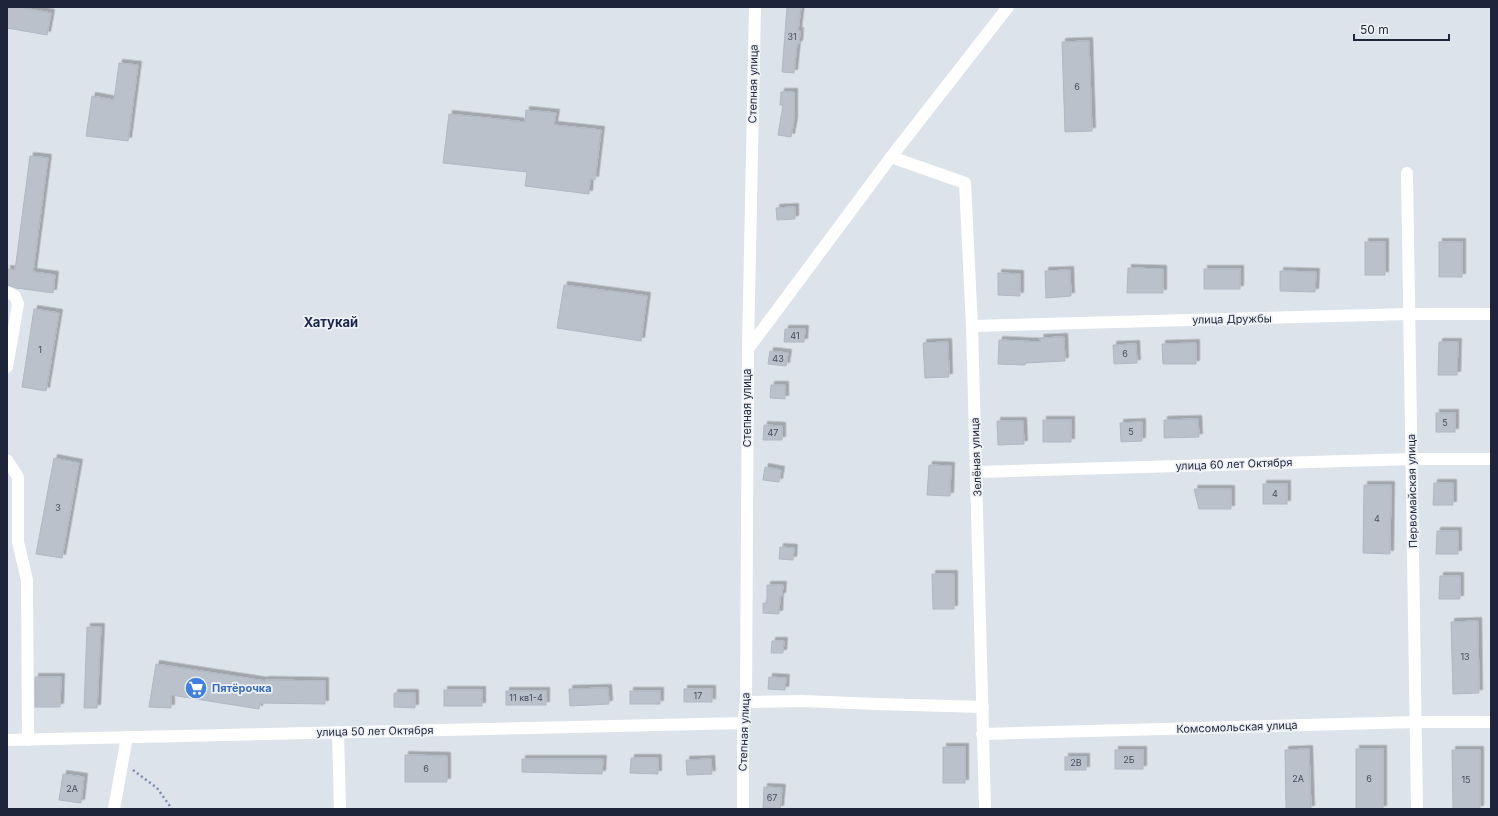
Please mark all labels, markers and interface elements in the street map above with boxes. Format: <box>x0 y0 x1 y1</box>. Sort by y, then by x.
scale bar <box>1354 16 1449 42</box>
text: 50 m <box>1360 22 1389 37</box>
house number: 31 <box>787 31 797 42</box>
street label: Степная улица <box>745 44 761 124</box>
house number: 6 <box>1074 81 1080 92</box>
street label: улица Дружбы <box>1192 311 1272 327</box>
district label: Хатукай <box>304 314 358 330</box>
house number: 41 <box>790 330 800 341</box>
house number: 1 <box>38 344 42 355</box>
house number: 6 <box>1122 348 1128 359</box>
house number: 43 <box>772 353 784 364</box>
street label: Степная улица <box>740 369 754 448</box>
street label: Зелёная улица <box>968 417 984 497</box>
house number: 5 <box>1442 417 1448 428</box>
house number: 5 <box>1128 426 1134 437</box>
house number: 47 <box>768 427 778 438</box>
street label: Первомайская улица <box>1404 434 1420 548</box>
street label: улица 60 лет Октября <box>1175 455 1293 473</box>
house number: 4 <box>1272 488 1278 499</box>
house number: 3 <box>55 502 61 513</box>
house number: 4 <box>1374 513 1380 524</box>
house number: 13 <box>1460 651 1470 662</box>
supermarket icon: Пятёрочка <box>183 675 209 701</box>
place label: Пятёрочка <box>212 681 272 695</box>
house number: 17 <box>694 690 702 701</box>
house number: 11 кв1-4 <box>509 692 543 703</box>
street label: Степная улица <box>736 692 752 772</box>
street label: Комсомольская улица <box>1176 718 1298 736</box>
street label: улица 50 лет Октября <box>316 723 434 739</box>
house number: 2Б <box>1123 754 1135 765</box>
house number: 2В <box>1070 757 1082 768</box>
house number: 6 <box>423 763 429 774</box>
house number: 2А <box>1292 773 1304 784</box>
house number: 6 <box>1366 773 1372 784</box>
house number: 15 <box>1461 774 1471 785</box>
house number: 2А <box>66 783 78 794</box>
house number: 67 <box>767 792 777 803</box>

